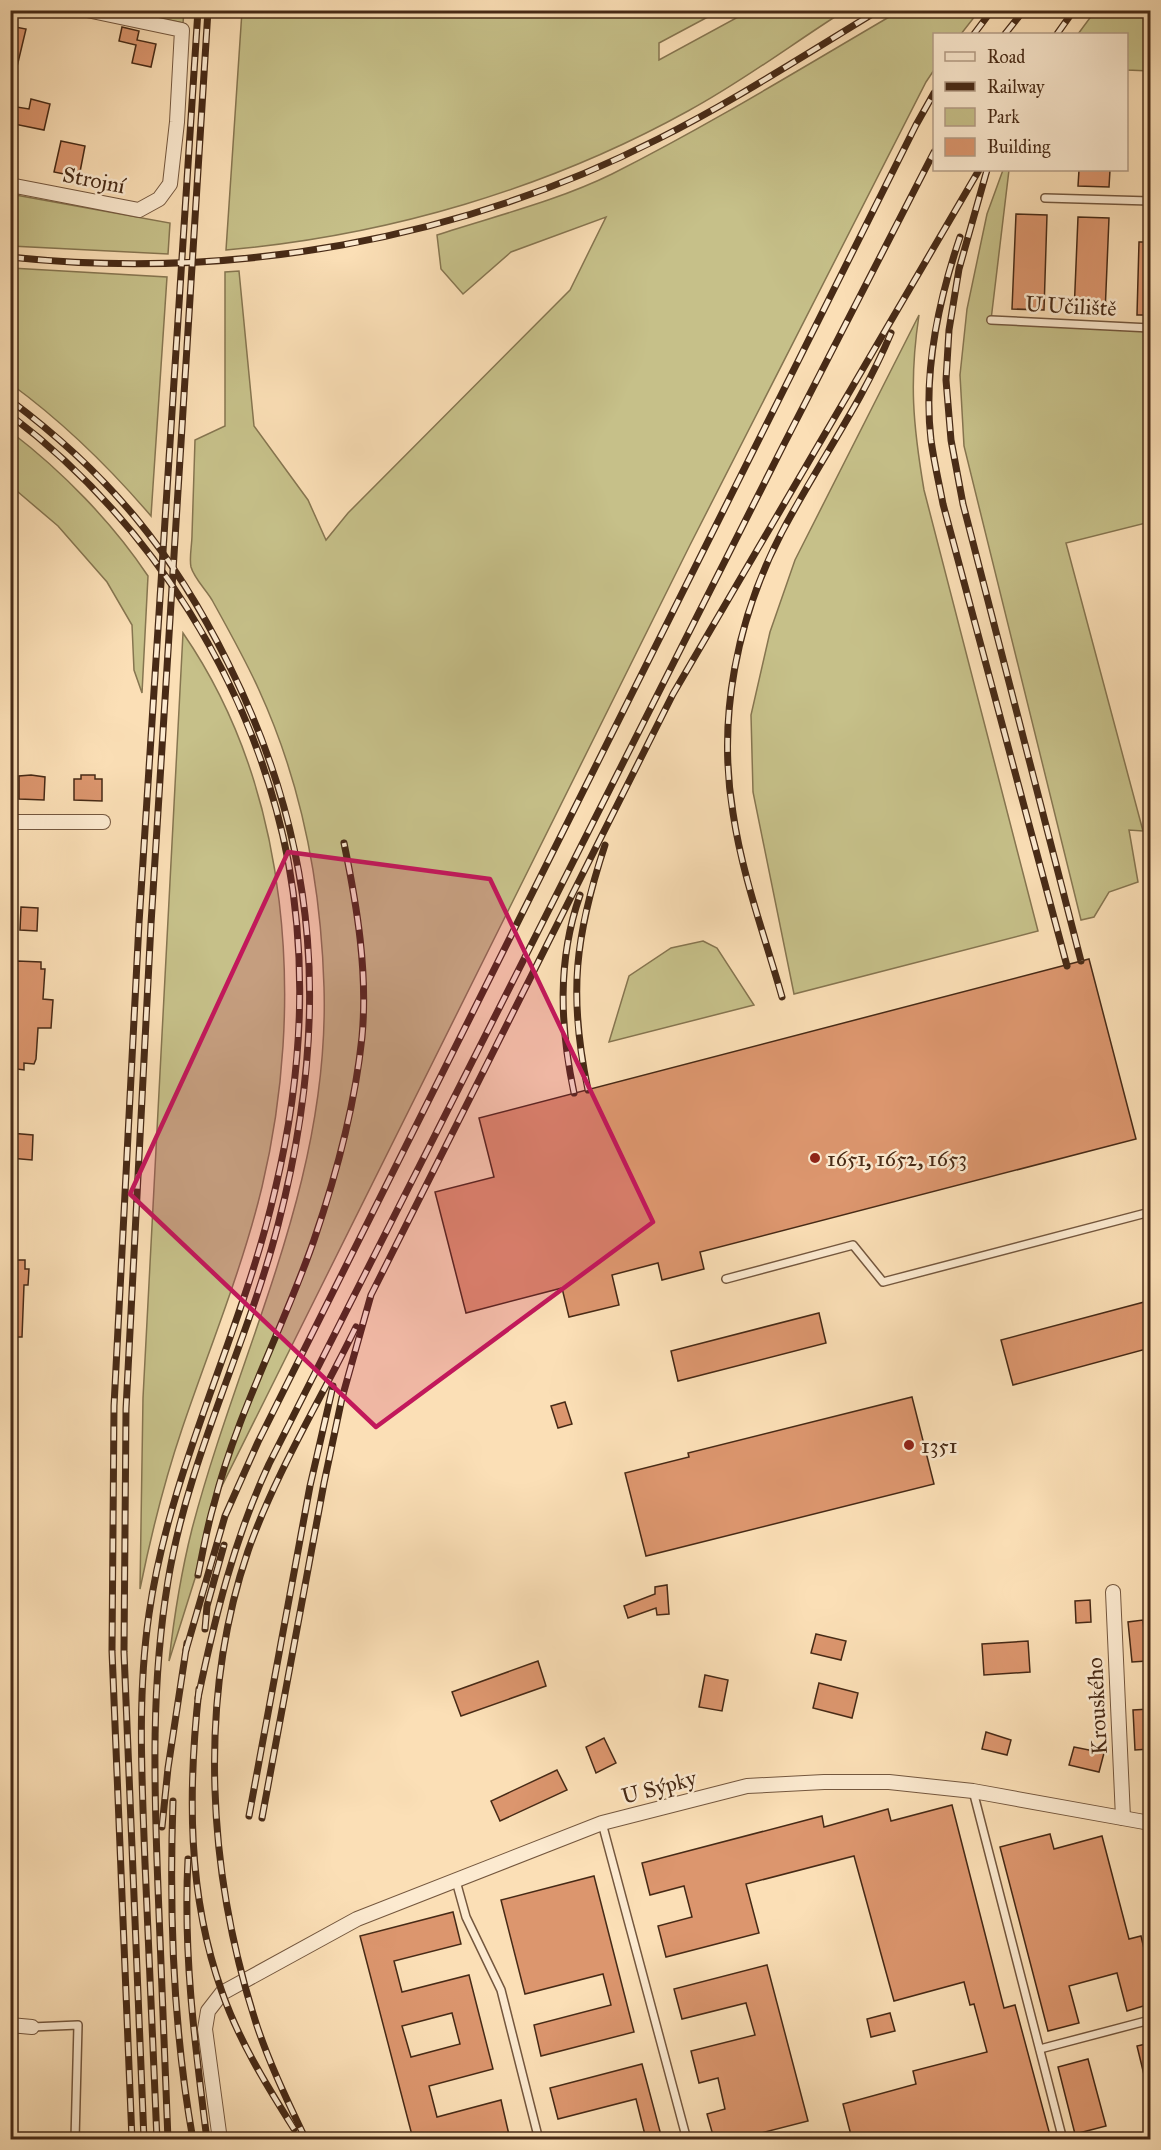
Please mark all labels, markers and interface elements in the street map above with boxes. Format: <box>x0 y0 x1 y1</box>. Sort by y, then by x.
legend <box>933 33 1128 171</box>
text: Road <box>987 46 1025 68</box>
text: Railway <box>987 76 1045 98</box>
text: Park <box>987 106 1020 128</box>
text: Building <box>987 136 1051 159</box>
street label: Strojní <box>60 161 128 199</box>
street label: U Učiliště <box>1025 290 1117 322</box>
place label: 1651, 1652, 1653 <box>827 1145 967 1172</box>
marker: 1651, 1652, 1653 <box>808 1151 822 1165</box>
place label: 1351 <box>921 1432 957 1459</box>
marker: 1351 <box>902 1438 916 1452</box>
street label: Krouského <box>1081 1657 1113 1755</box>
street label: U Sýpky <box>619 1764 700 1810</box>

